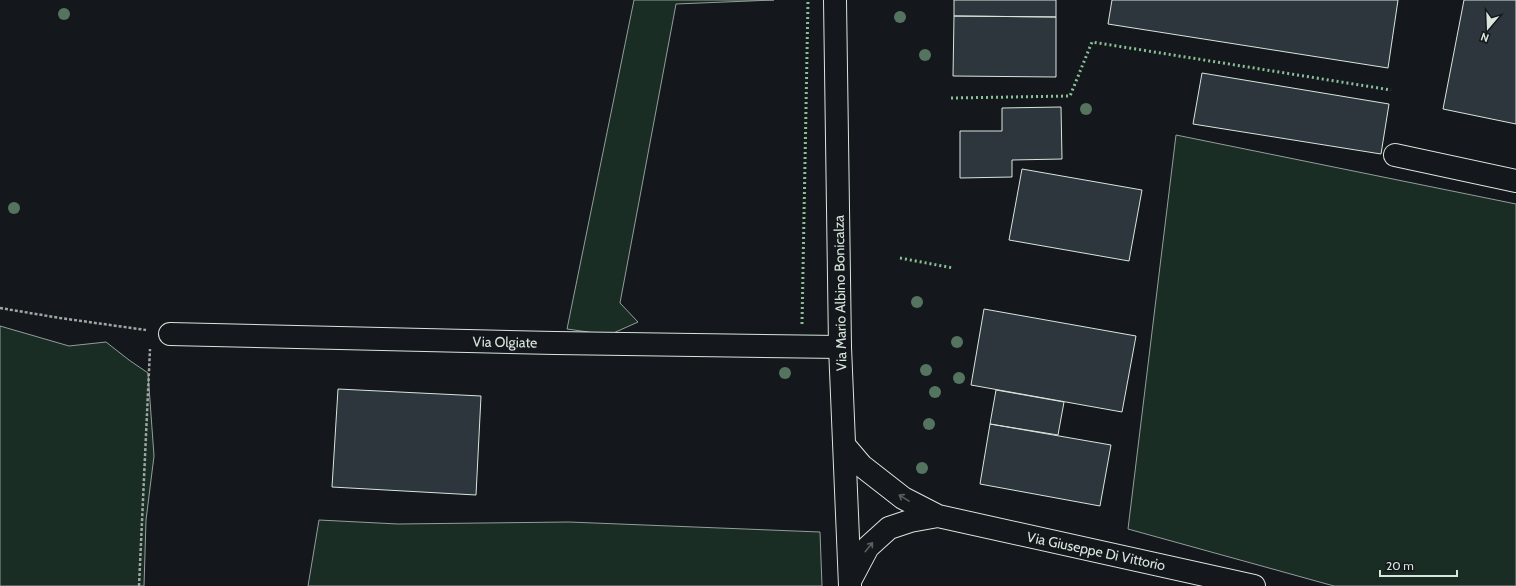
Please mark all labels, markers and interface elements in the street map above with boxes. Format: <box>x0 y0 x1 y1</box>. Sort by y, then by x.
north arrow <box>1468 8 1508 48</box>
text: N <box>1479 30 1491 45</box>
street label: Via Mario Albino Bonicalza <box>830 215 850 371</box>
street label: Via Olgiate <box>473 332 537 352</box>
one-way arrow <box>899 494 910 502</box>
street label: Via Giuseppe Di Vittorio <box>1025 528 1167 575</box>
one-way arrow <box>864 542 873 552</box>
scale bar <box>1380 552 1457 578</box>
text: 20 m <box>1386 558 1414 573</box>

